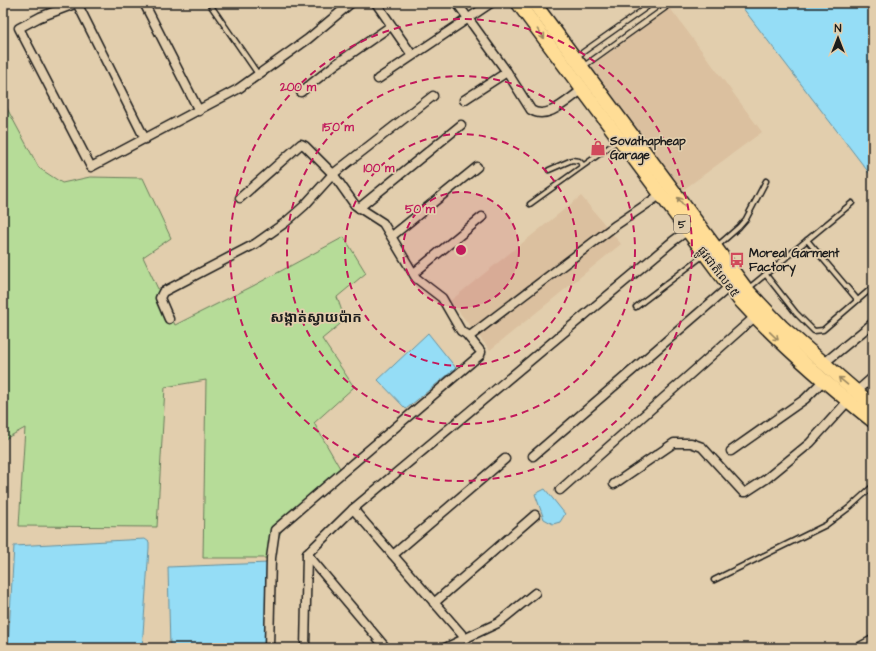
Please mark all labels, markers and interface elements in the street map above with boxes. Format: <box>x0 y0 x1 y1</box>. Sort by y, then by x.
north arrow <box>818 18 858 58</box>
text: N <box>835 21 842 36</box>
one-way arrow <box>537 29 545 40</box>
text: 200 m <box>279 79 317 96</box>
text: 150 m <box>322 119 355 136</box>
place label: Sovathapheap Garage <box>609 133 686 166</box>
shop icon: Sovathapheap Garage <box>589 139 607 157</box>
text: 100 m <box>364 160 395 177</box>
one-way arrow <box>677 197 685 208</box>
text: 50 m <box>405 201 436 218</box>
road number: 5 <box>674 215 690 233</box>
centre of rings <box>454 243 468 257</box>
street label: ផ្លូវជាតិលេខ៥ <box>692 243 743 302</box>
place label: Moreal Garment Factory <box>749 245 839 277</box>
bus stop icon: Moreal Garment Factory <box>728 251 746 269</box>
district label: សង្កាត់ស្វាយប៉ាក <box>270 308 362 328</box>
one-way arrow <box>769 331 779 341</box>
one-way arrow <box>838 377 848 386</box>

